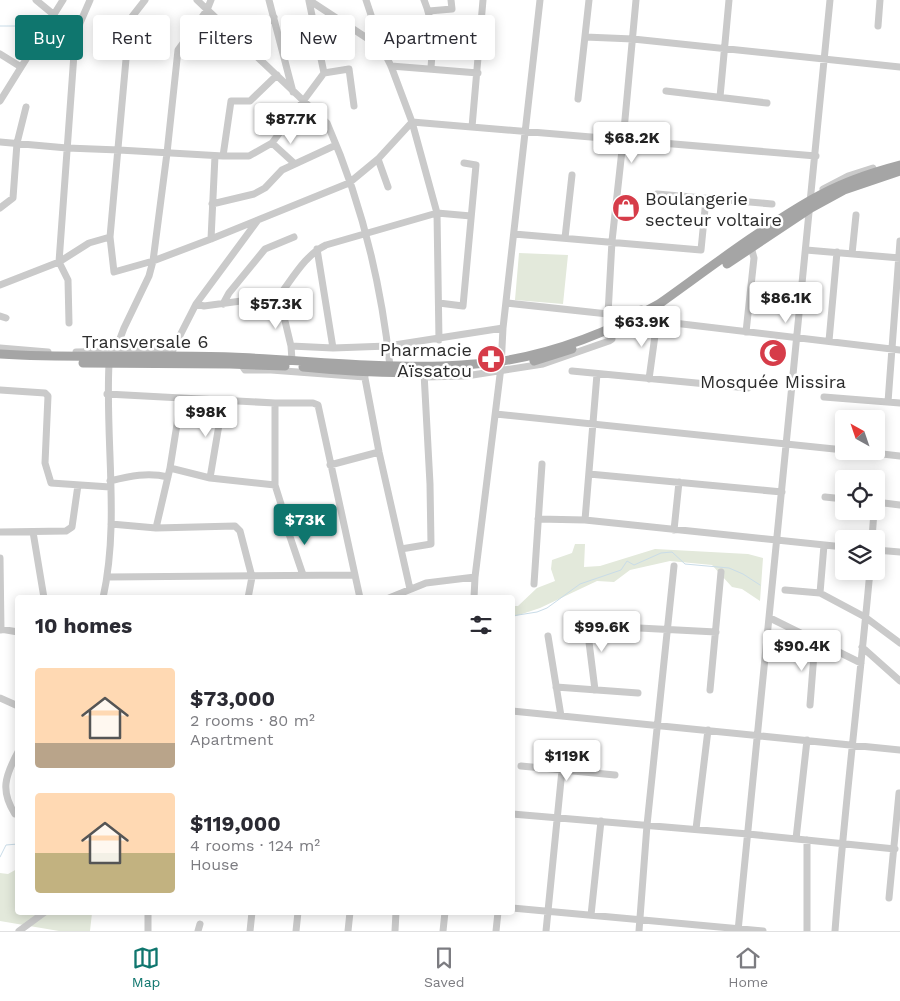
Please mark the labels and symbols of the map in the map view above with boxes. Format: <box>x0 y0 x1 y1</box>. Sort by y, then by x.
pin: $87.7K <box>250 102 332 145</box>
pin: $68.2K <box>591 121 673 164</box>
place label: Boulangerie secteur voltaire <box>645 188 782 230</box>
shop icon: Boulangerie secteur voltaire <box>611 193 641 223</box>
pin: $86.1K <box>745 282 827 324</box>
pin: $57.3K <box>235 288 317 330</box>
pin: $63.9K <box>601 306 683 348</box>
street label: Transversale 6 <box>82 331 208 352</box>
mosque icon: Mosquée Missira <box>758 338 788 368</box>
place label: Pharmacie Aïssatou <box>380 339 472 381</box>
pharmacy icon: Pharmacie Aïssatou <box>476 344 506 374</box>
place label: Mosquée Missira <box>700 371 846 392</box>
pin: $98K <box>176 396 236 438</box>
north arrow <box>835 410 885 460</box>
pin: $73K <box>275 504 335 546</box>
pin: $99.6K <box>561 610 643 653</box>
pin: $90.4K <box>761 630 843 672</box>
pin: $119K <box>532 740 602 782</box>

